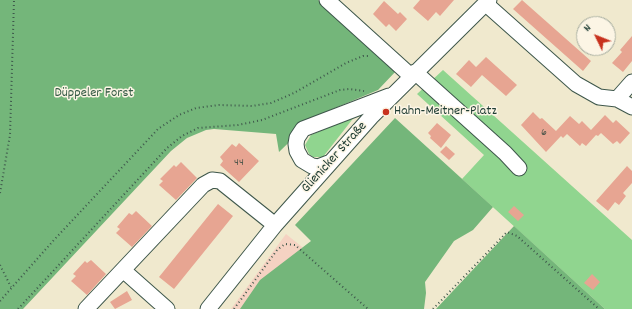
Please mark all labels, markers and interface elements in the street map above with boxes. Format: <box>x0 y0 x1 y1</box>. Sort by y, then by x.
north arrow <box>576 16 616 56</box>
text: N <box>580 21 596 36</box>
park label: Düppeler Forst <box>55 86 133 102</box>
place label: Hahn-Meitner-Platz <box>394 104 497 120</box>
marker: Hahn-Meitner-Platz <box>381 107 391 117</box>
street label: Glienicker Straße <box>299 119 371 197</box>
house number: 6 <box>541 126 547 140</box>
house number: 44 <box>234 156 244 170</box>

